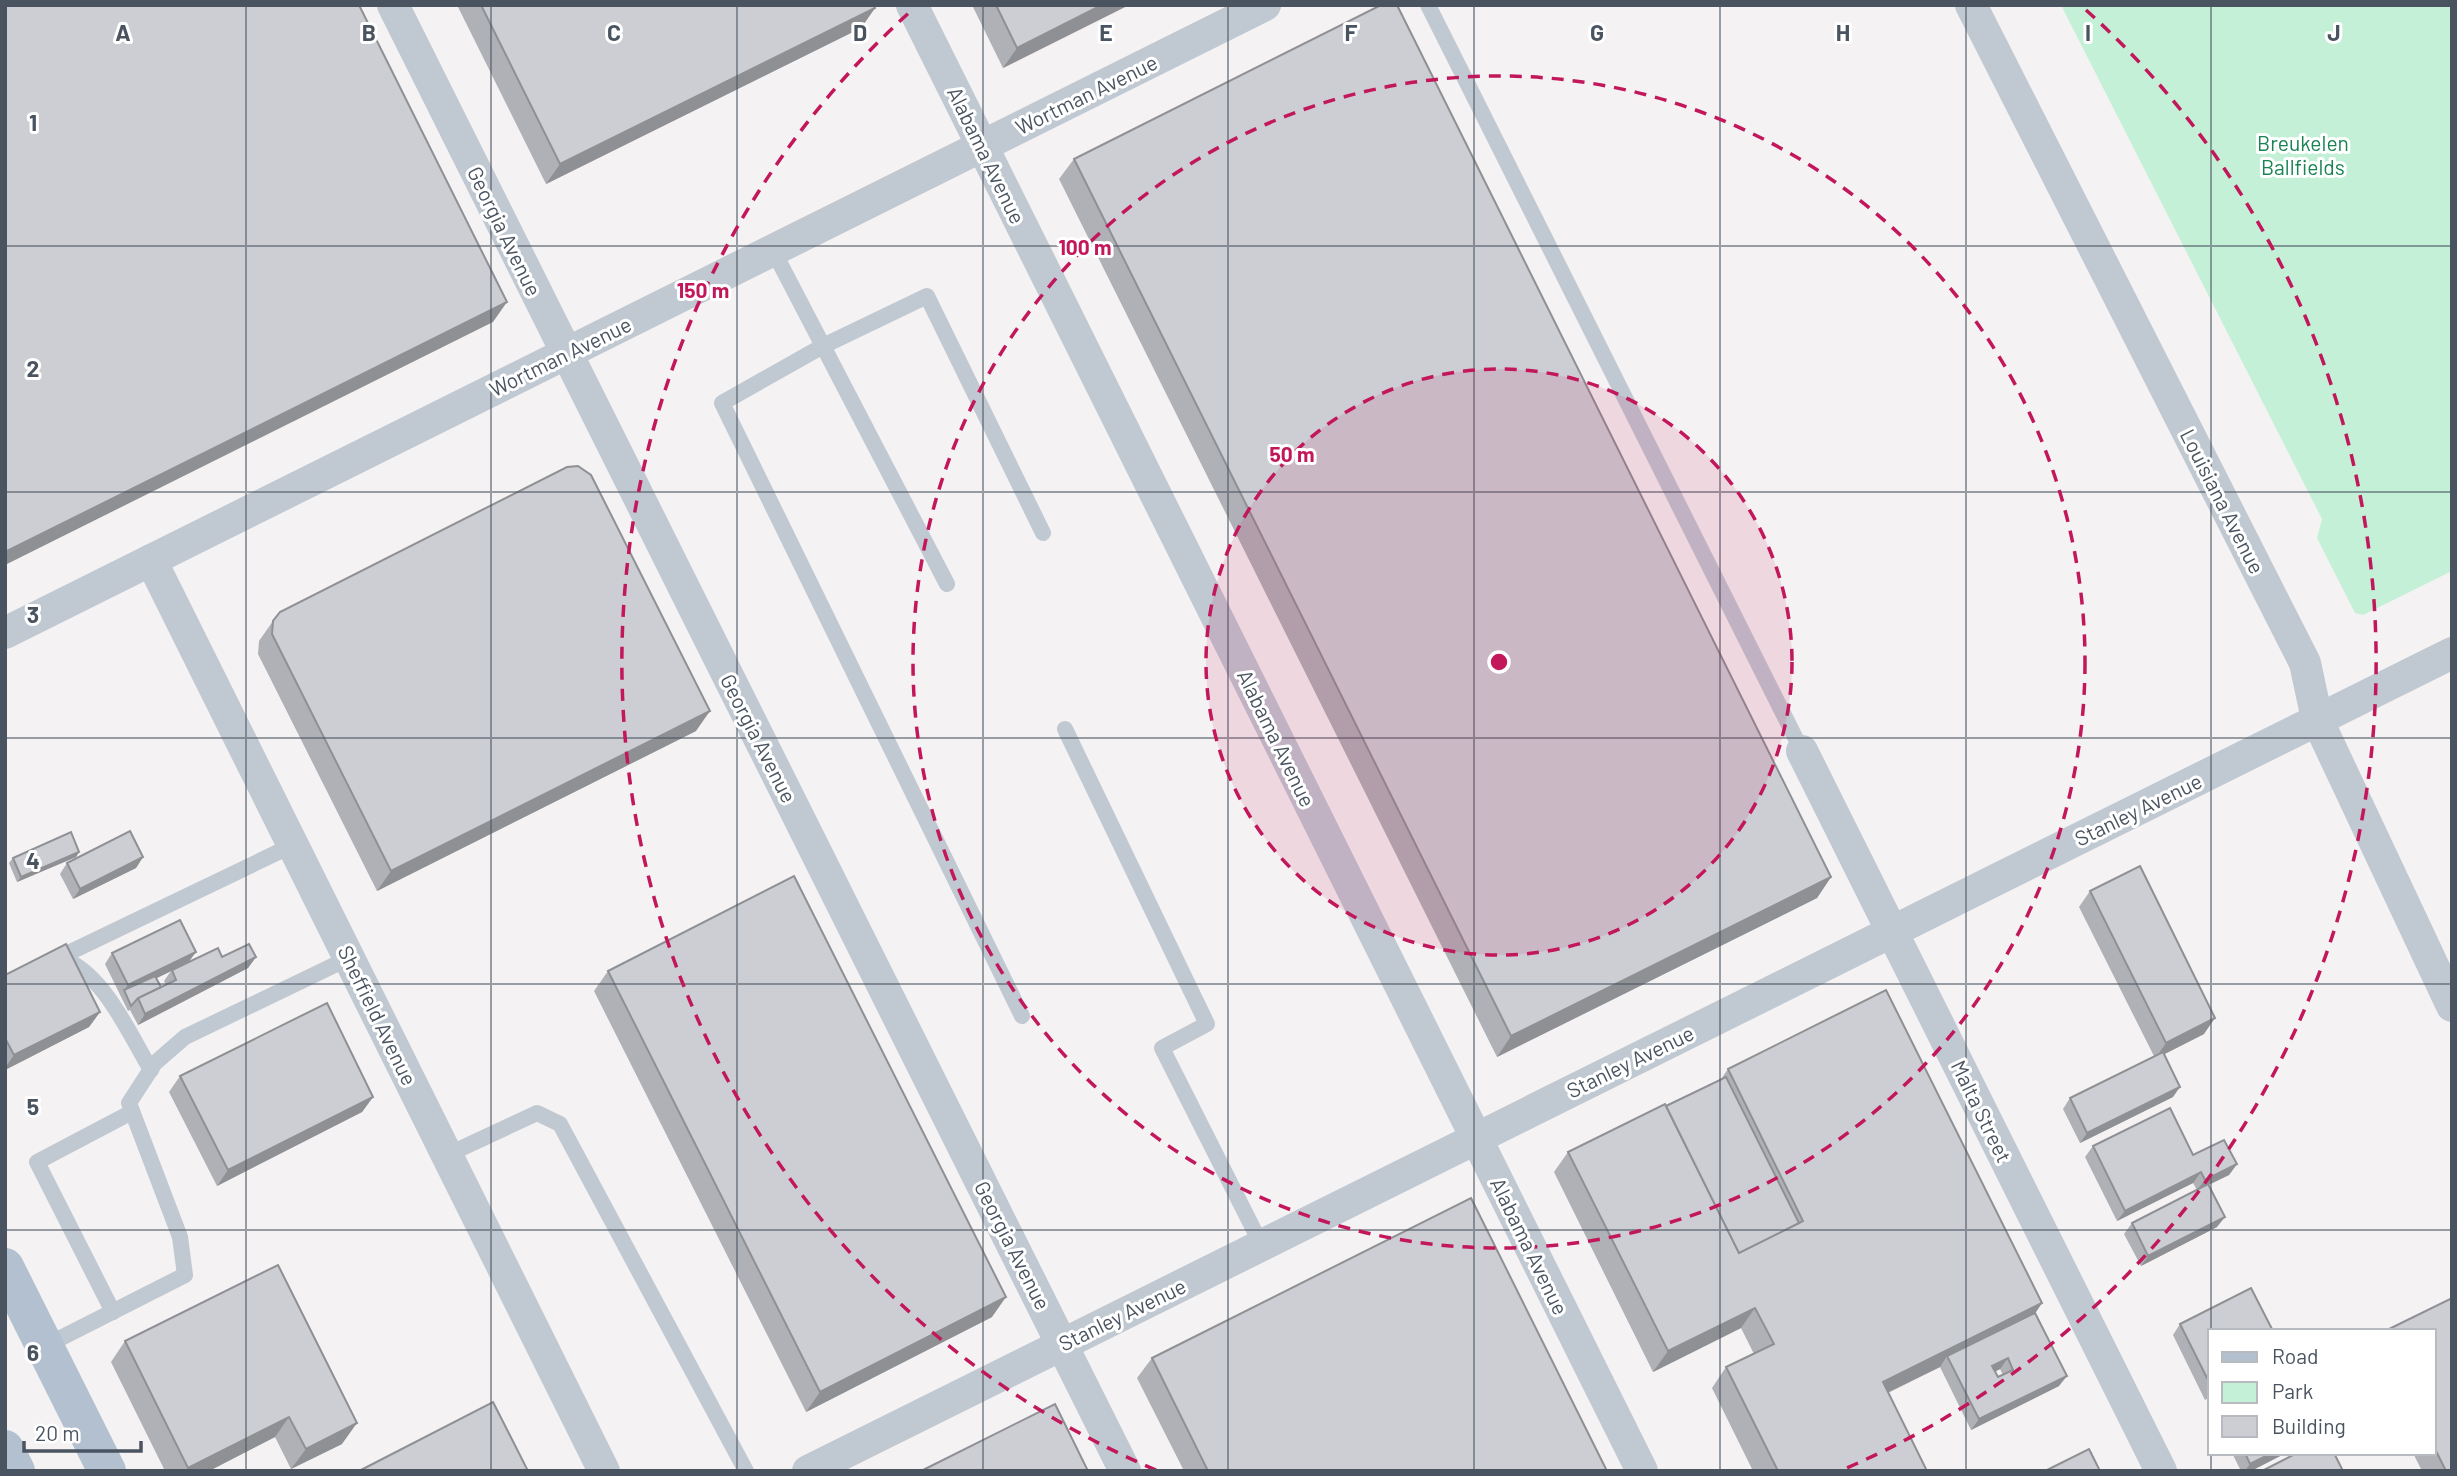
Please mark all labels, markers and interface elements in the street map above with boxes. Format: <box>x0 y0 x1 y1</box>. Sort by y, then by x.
text: A <box>115 18 131 46</box>
text: B <box>362 18 376 46</box>
text: C <box>607 18 621 46</box>
text: D <box>853 18 867 46</box>
text: E <box>1099 18 1113 46</box>
text: F <box>1345 18 1358 46</box>
text: G <box>1590 18 1604 46</box>
text: H <box>1836 18 1850 46</box>
text: I <box>2085 18 2091 46</box>
text: J <box>2327 18 2341 46</box>
street label: Wortman Avenue <box>1011 49 1161 139</box>
street label: Alabama Avenue <box>943 82 1031 228</box>
text: 1 <box>29 108 37 136</box>
park label: Breukelen Ballfields <box>2257 130 2349 179</box>
street label: Georgia Avenue <box>463 162 547 300</box>
text: 100 m <box>1058 234 1112 259</box>
text: 150 m <box>677 277 729 302</box>
street label: Wortman Avenue <box>485 311 635 401</box>
text: 2 <box>27 354 39 382</box>
street label: Louisiana Avenue <box>2176 424 2270 578</box>
text: 50 m <box>1269 441 1315 466</box>
text: 3 <box>27 600 39 628</box>
centre of rings <box>1487 650 1511 674</box>
street label: Alabama Avenue <box>1233 665 1321 811</box>
street label: Georgia Avenue <box>716 669 802 807</box>
street label: Stanley Avenue <box>2070 767 2206 851</box>
text: 4 <box>26 846 40 874</box>
street label: Sheffield Avenue <box>333 941 423 1089</box>
street label: Stanley Avenue <box>1562 1019 1698 1103</box>
street label: Malta Street <box>1947 1056 2017 1166</box>
text: 5 <box>27 1092 39 1120</box>
street label: Alabama Avenue <box>1486 1173 1574 1319</box>
street label: Georgia Avenue <box>970 1176 1056 1314</box>
street label: Stanley Avenue <box>1054 1272 1190 1356</box>
legend <box>2208 1329 2436 1455</box>
text: 6 <box>27 1338 39 1366</box>
text: Road <box>2272 1343 2318 1368</box>
text: Park <box>2272 1378 2313 1403</box>
scale bar <box>24 1410 142 1454</box>
text: Building <box>2272 1413 2346 1438</box>
text: 20 m <box>35 1420 80 1445</box>

